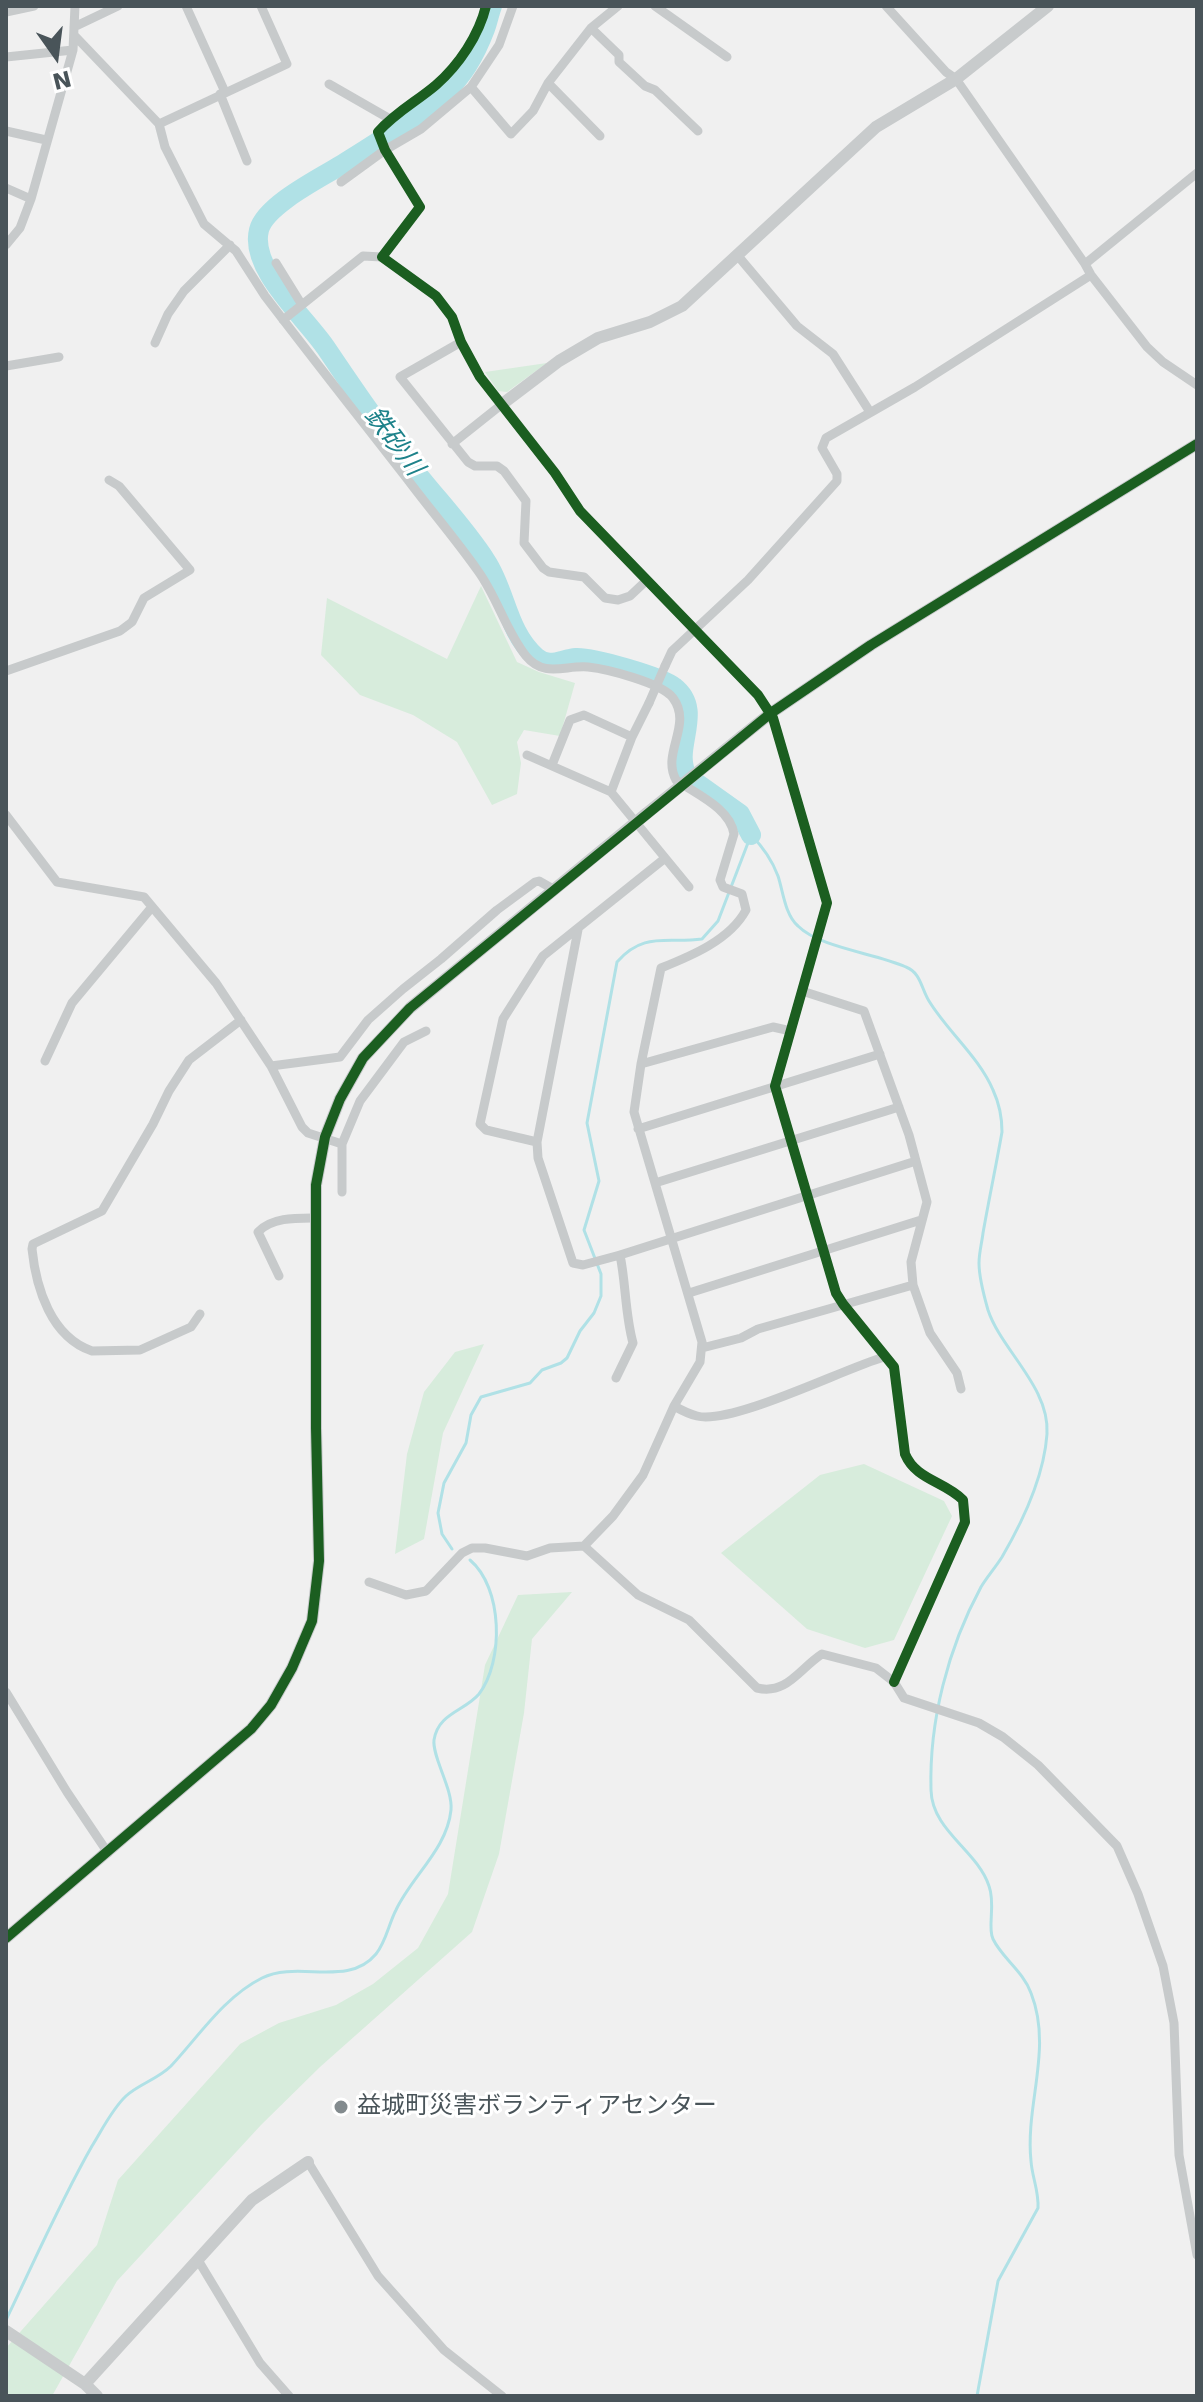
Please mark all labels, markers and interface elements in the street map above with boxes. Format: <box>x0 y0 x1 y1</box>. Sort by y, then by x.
north arrow <box>16 16 96 96</box>
text: N <box>50 65 74 94</box>
water label: 鉄砂川 <box>357 401 429 483</box>
place label: 益城町災害ボランティアセンター <box>357 2093 717 2121</box>
marker: 益城町災害ボランティアセンター <box>332 2098 350 2116</box>

